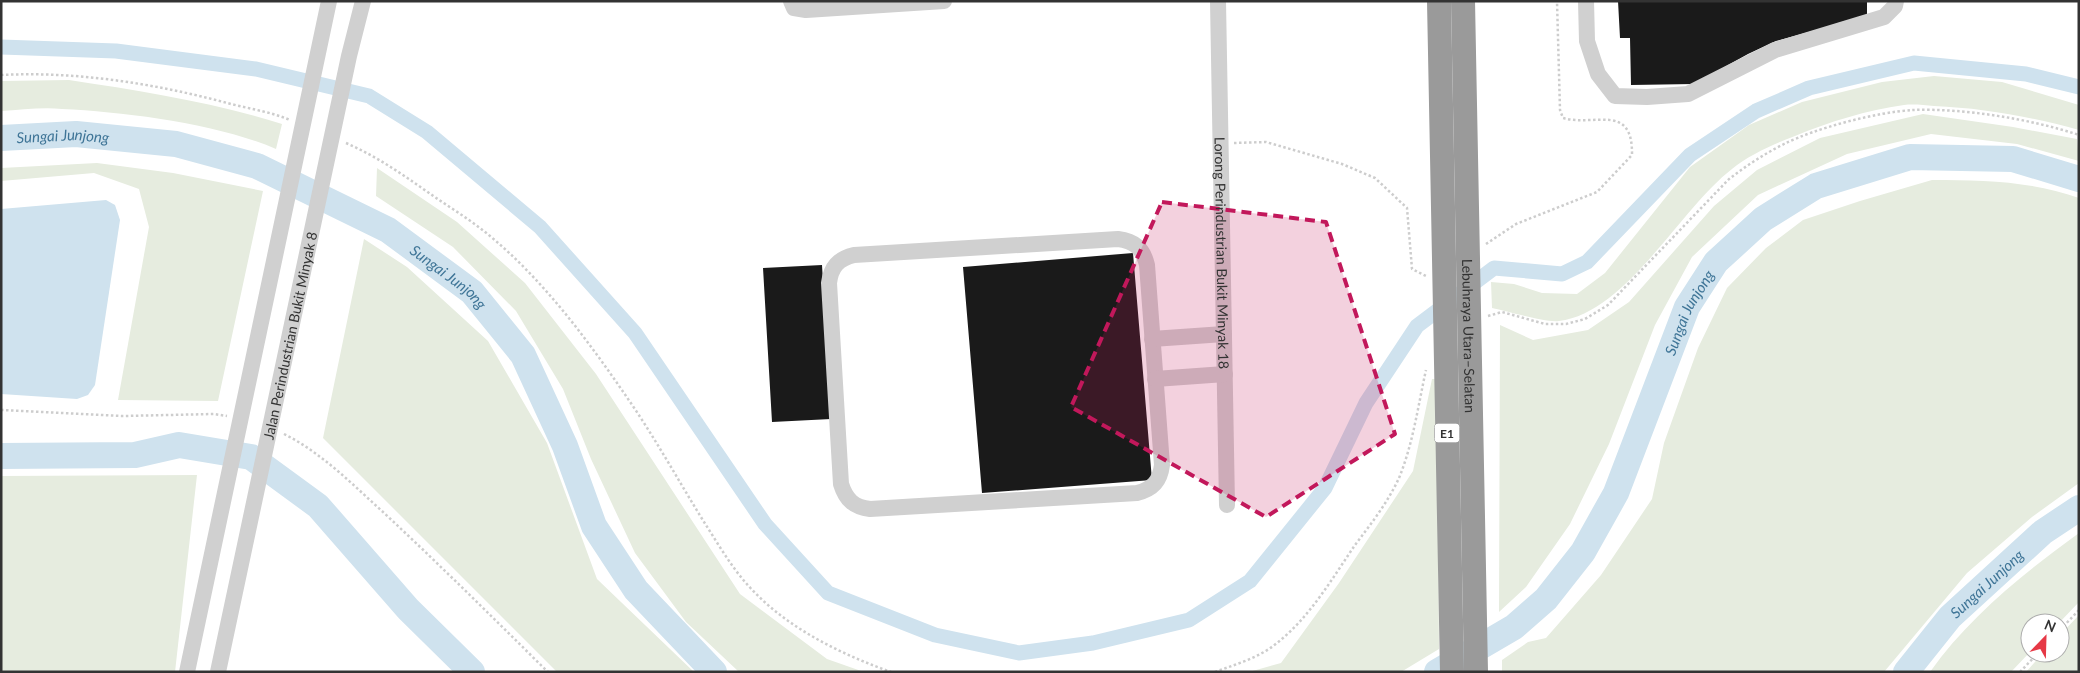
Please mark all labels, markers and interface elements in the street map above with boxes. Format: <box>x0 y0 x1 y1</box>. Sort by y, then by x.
water label: Sungai Junjong <box>16 125 111 146</box>
street label: Lorong Perindustrian Bukit Minyak 18 <box>1212 137 1233 369</box>
street label: Jalan Perindustrian Bukit Minyak 8 <box>259 230 320 441</box>
water label: Sungai Junjong <box>407 241 491 313</box>
street label: Lebuhraya Utara–Selatan <box>1459 259 1479 413</box>
water label: Sungai Junjong <box>1661 266 1718 358</box>
road number: E1 <box>1434 423 1460 442</box>
water label: Sungai Junjong <box>1946 545 2027 622</box>
north arrow <box>2020 613 2070 663</box>
text: N <box>2042 616 2059 636</box>

